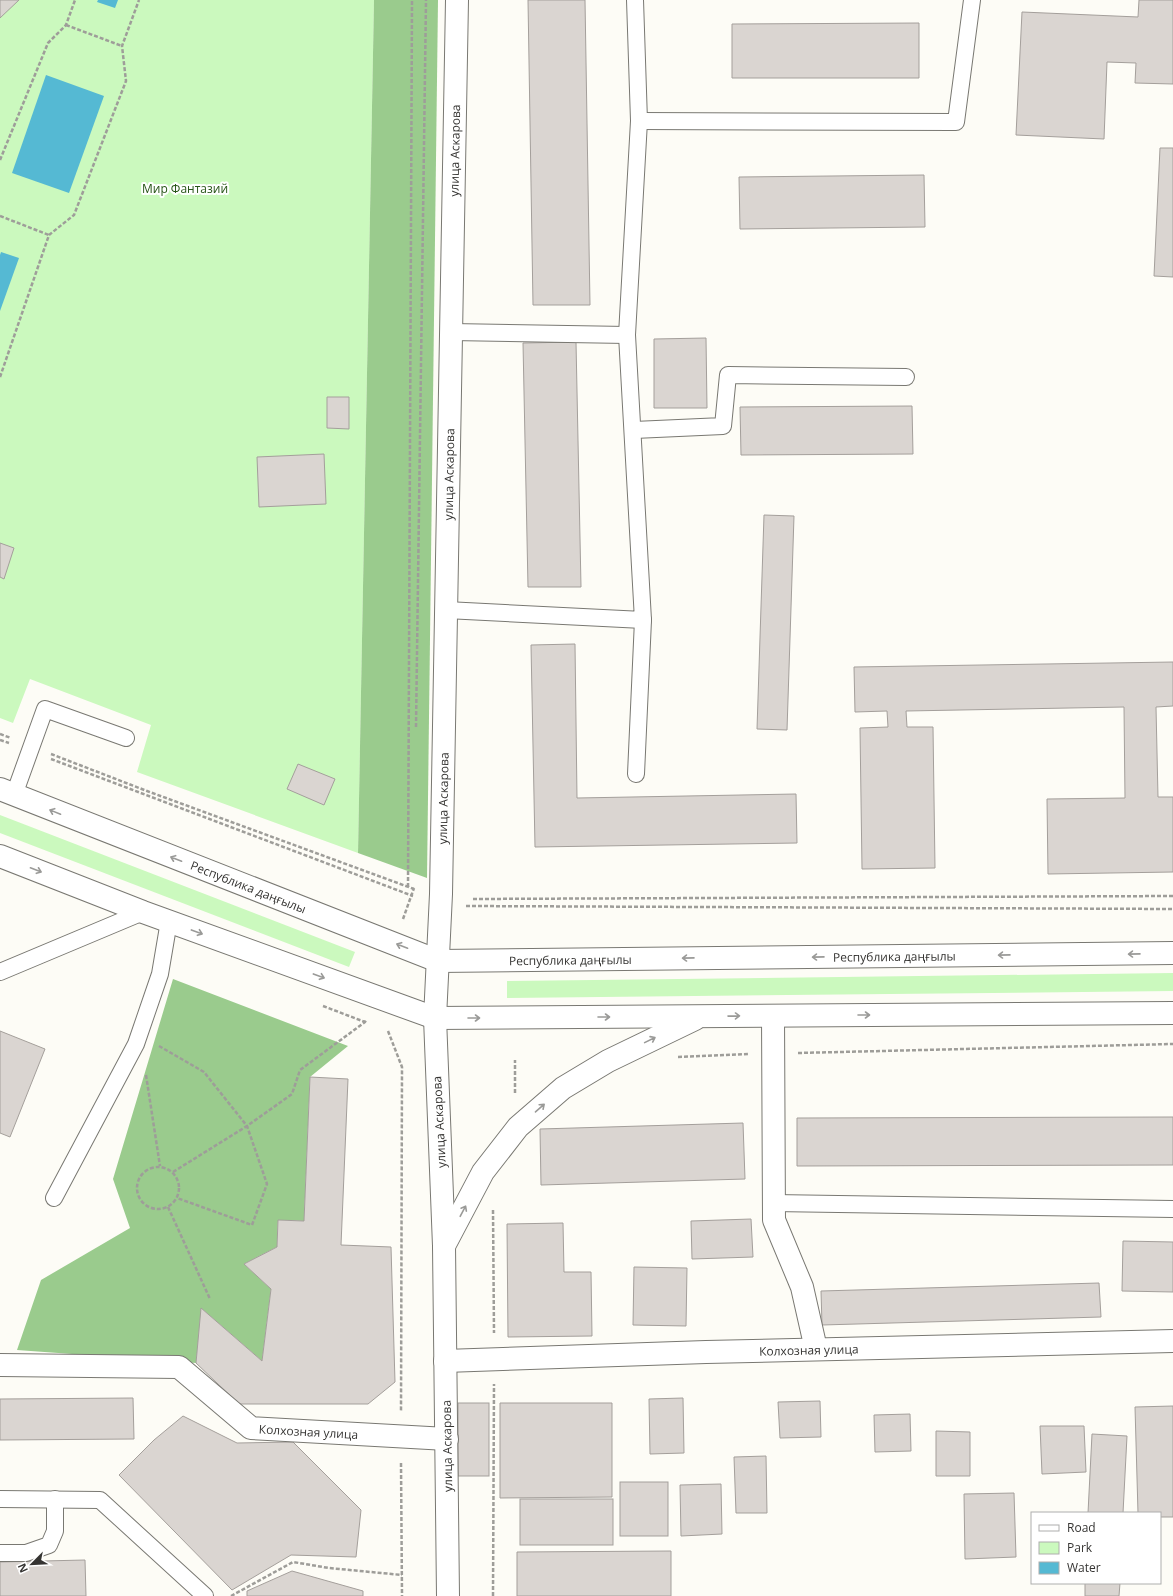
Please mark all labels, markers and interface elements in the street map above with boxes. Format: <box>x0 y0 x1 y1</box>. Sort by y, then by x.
street label: улица Аскарова <box>445 104 464 197</box>
park label: Мир Фантазий <box>142 180 228 197</box>
street label: улица Аскарова <box>439 428 458 521</box>
street label: улица Аскарова <box>433 752 452 845</box>
one-way arrow <box>49 807 61 815</box>
one-way arrow <box>170 854 182 862</box>
street label: Республика даңғылы <box>188 856 309 917</box>
one-way arrow <box>30 867 42 875</box>
one-way arrow <box>191 928 203 936</box>
one-way arrow <box>396 942 408 950</box>
street label: Республика даңғылы <box>833 947 956 965</box>
street label: Республика даңғылы <box>509 950 632 969</box>
one-way arrow <box>1128 950 1141 958</box>
one-way arrow <box>998 951 1011 959</box>
one-way arrow <box>812 953 825 961</box>
one-way arrow <box>682 954 695 962</box>
one-way arrow <box>313 973 326 980</box>
one-way arrow <box>857 1011 870 1019</box>
one-way arrow <box>727 1012 740 1020</box>
one-way arrow <box>597 1013 610 1021</box>
one-way arrow <box>467 1014 480 1022</box>
one-way arrow <box>644 1036 656 1043</box>
street label: улица Аскарова <box>428 1076 450 1168</box>
one-way arrow <box>534 1103 545 1112</box>
one-way arrow <box>459 1205 467 1217</box>
street label: Колхозная улица <box>759 1340 859 1359</box>
street label: улица Аскарова <box>438 1400 456 1492</box>
street label: Колхозная улица <box>258 1420 359 1443</box>
legend <box>1031 1512 1161 1584</box>
text: Road <box>1067 1519 1096 1536</box>
text: Park <box>1067 1539 1093 1556</box>
north arrow <box>12 1544 52 1584</box>
text: Water <box>1067 1559 1101 1576</box>
text: N <box>14 1561 31 1575</box>

